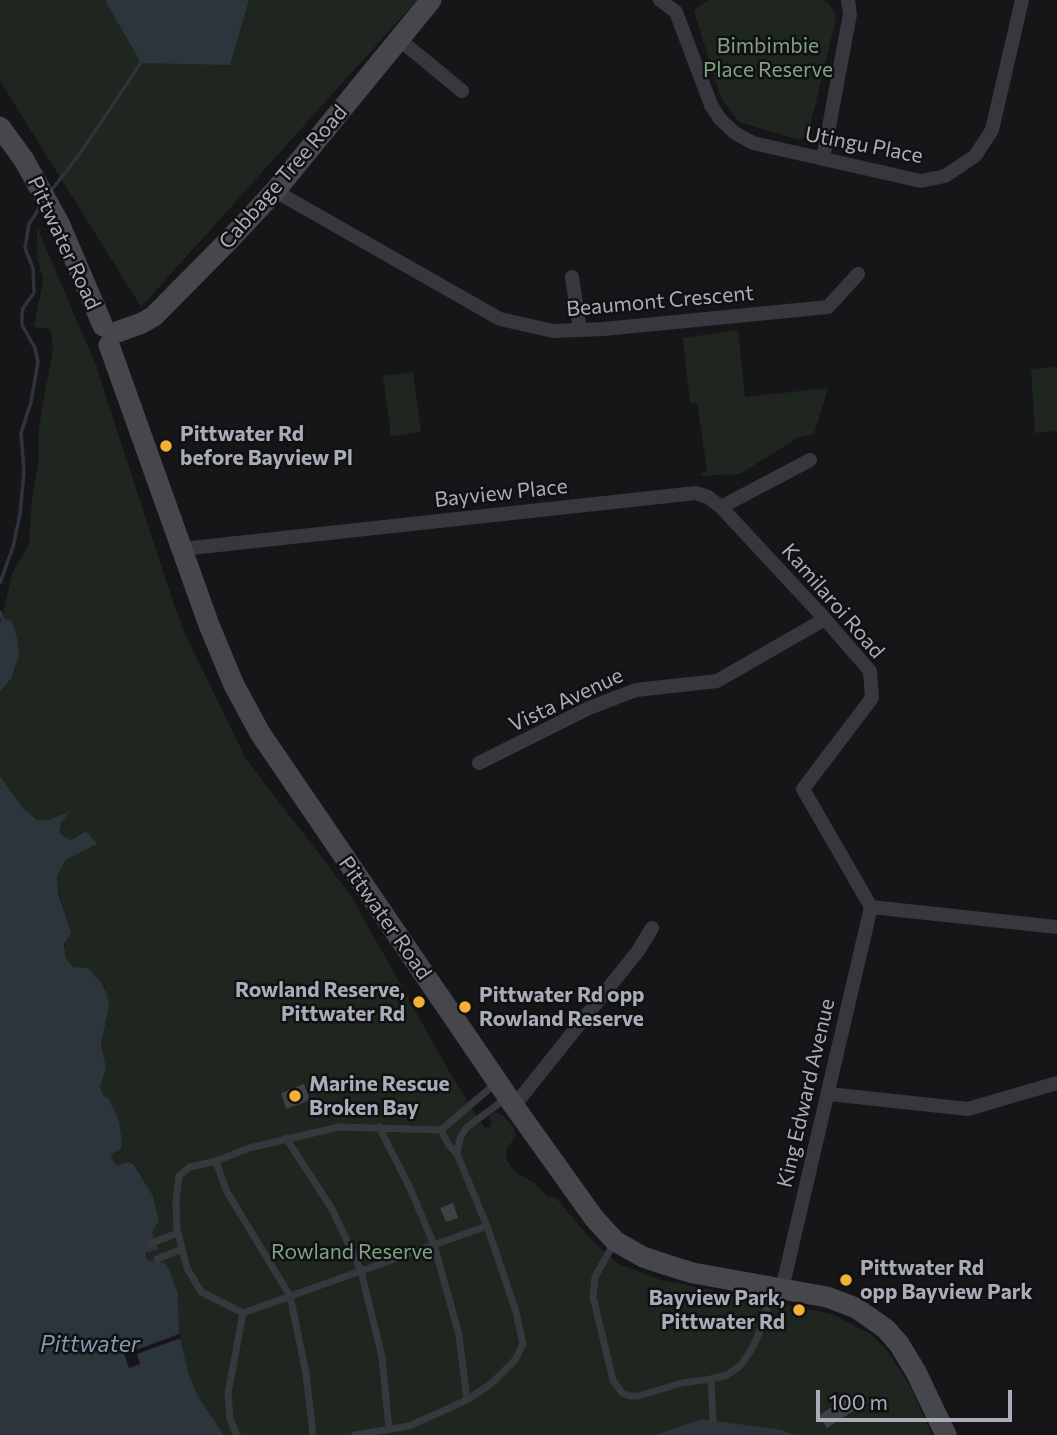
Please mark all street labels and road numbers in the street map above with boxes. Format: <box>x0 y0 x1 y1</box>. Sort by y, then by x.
street label: Cabbage Tree Road <box>214 100 352 254</box>
street label: Utingu Place <box>803 121 925 169</box>
street label: Pittwater Road <box>22 172 106 314</box>
street label: Beaumont Crescent <box>565 280 755 322</box>
street label: Bayview Place <box>433 473 569 513</box>
street label: Kamilaroi Road <box>776 538 890 664</box>
street label: Vista Avenue <box>505 663 627 737</box>
street label: Pittwater Road <box>333 852 437 984</box>
street label: King Edward Avenue <box>772 996 840 1190</box>

